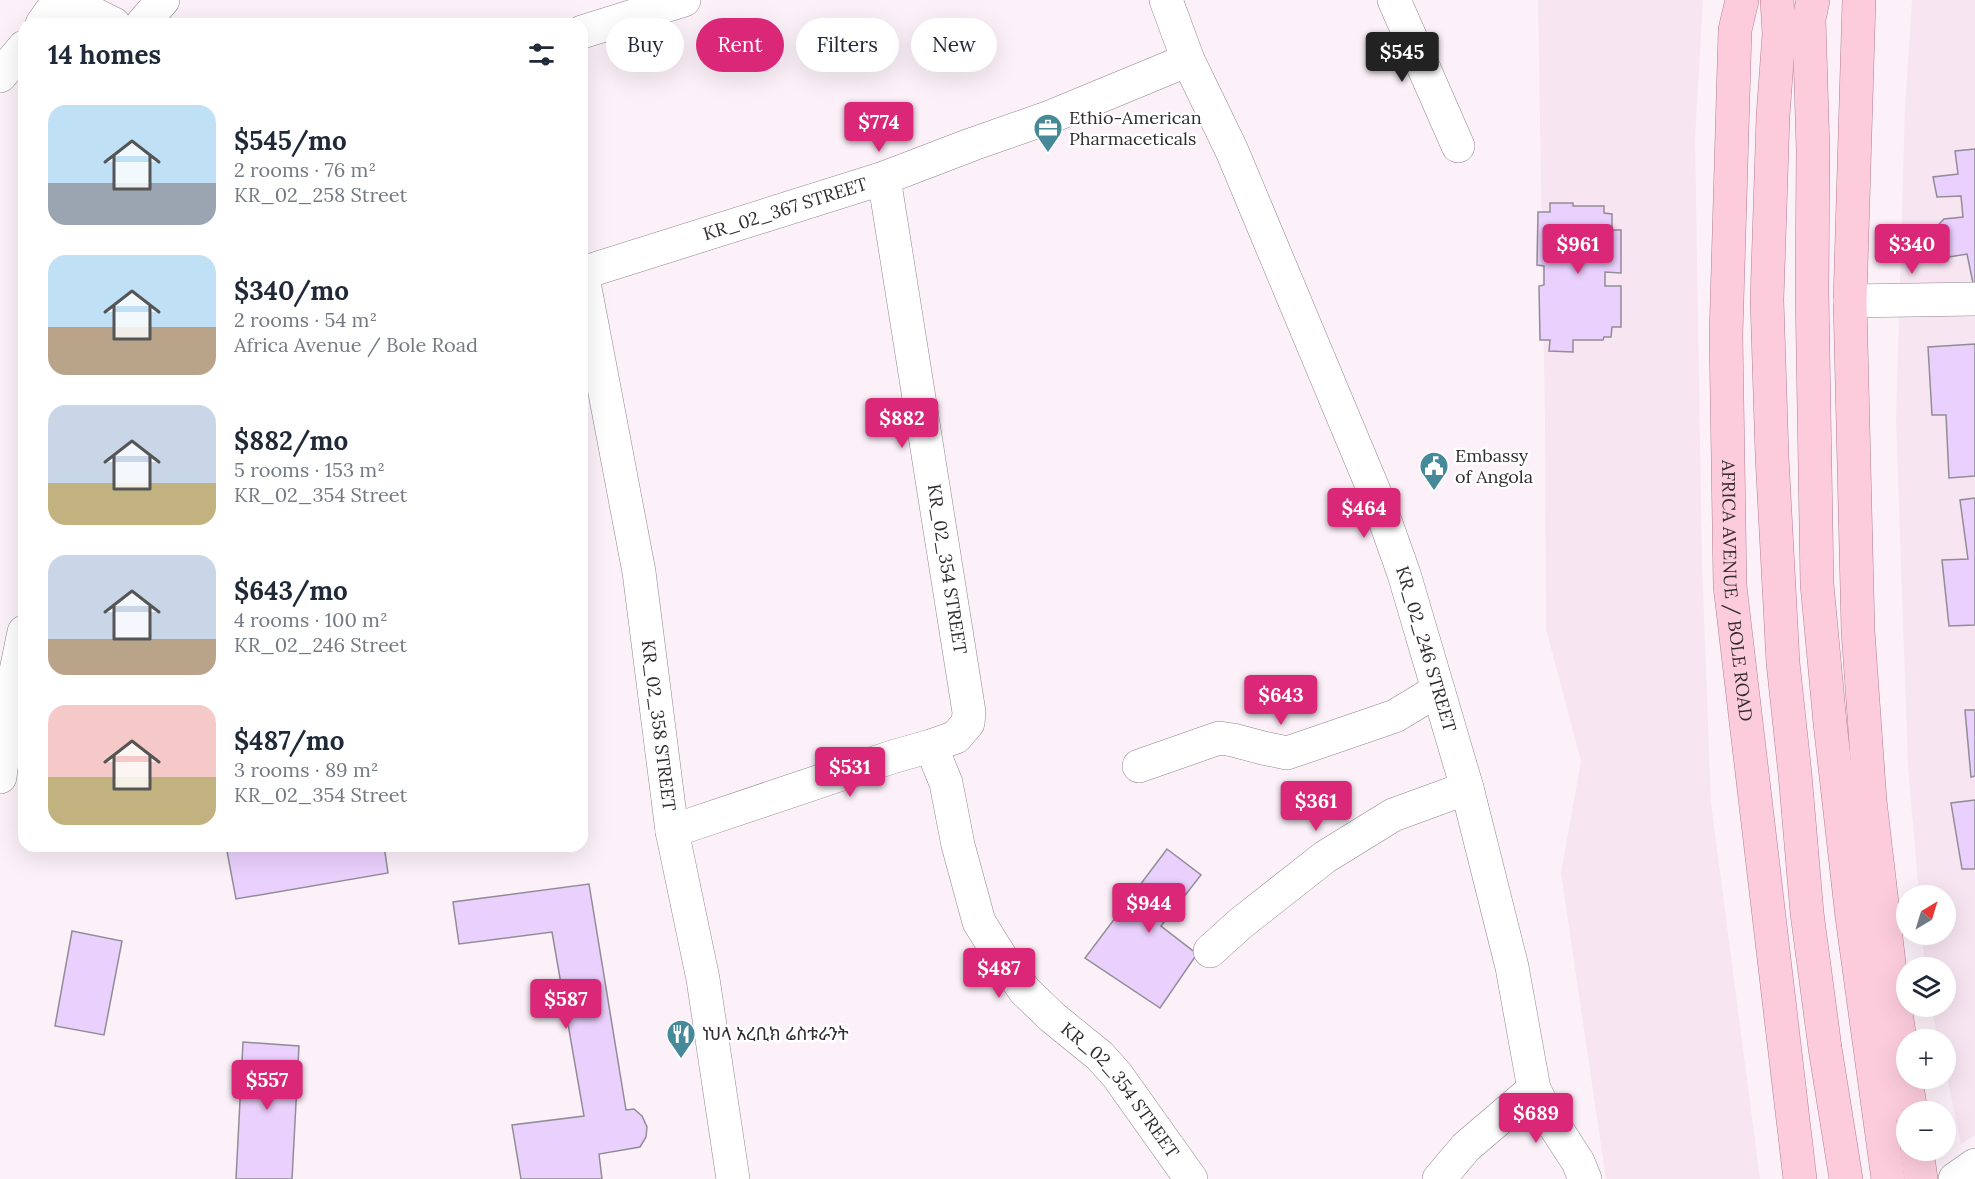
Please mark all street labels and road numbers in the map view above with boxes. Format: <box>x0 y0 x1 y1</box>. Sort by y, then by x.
street label: KR_02_367 STREET <box>700 172 870 245</box>
street label: AFRICA AVENUE / BOLE ROAD <box>1717 459 1758 723</box>
street label: KR_02_354 STREET <box>923 482 972 656</box>
street label: KR_02_246 STREET <box>1391 563 1462 735</box>
street label: KR_02_358 STREET <box>637 638 681 813</box>
street label: KR_02_354 STREET <box>1056 1017 1185 1163</box>

